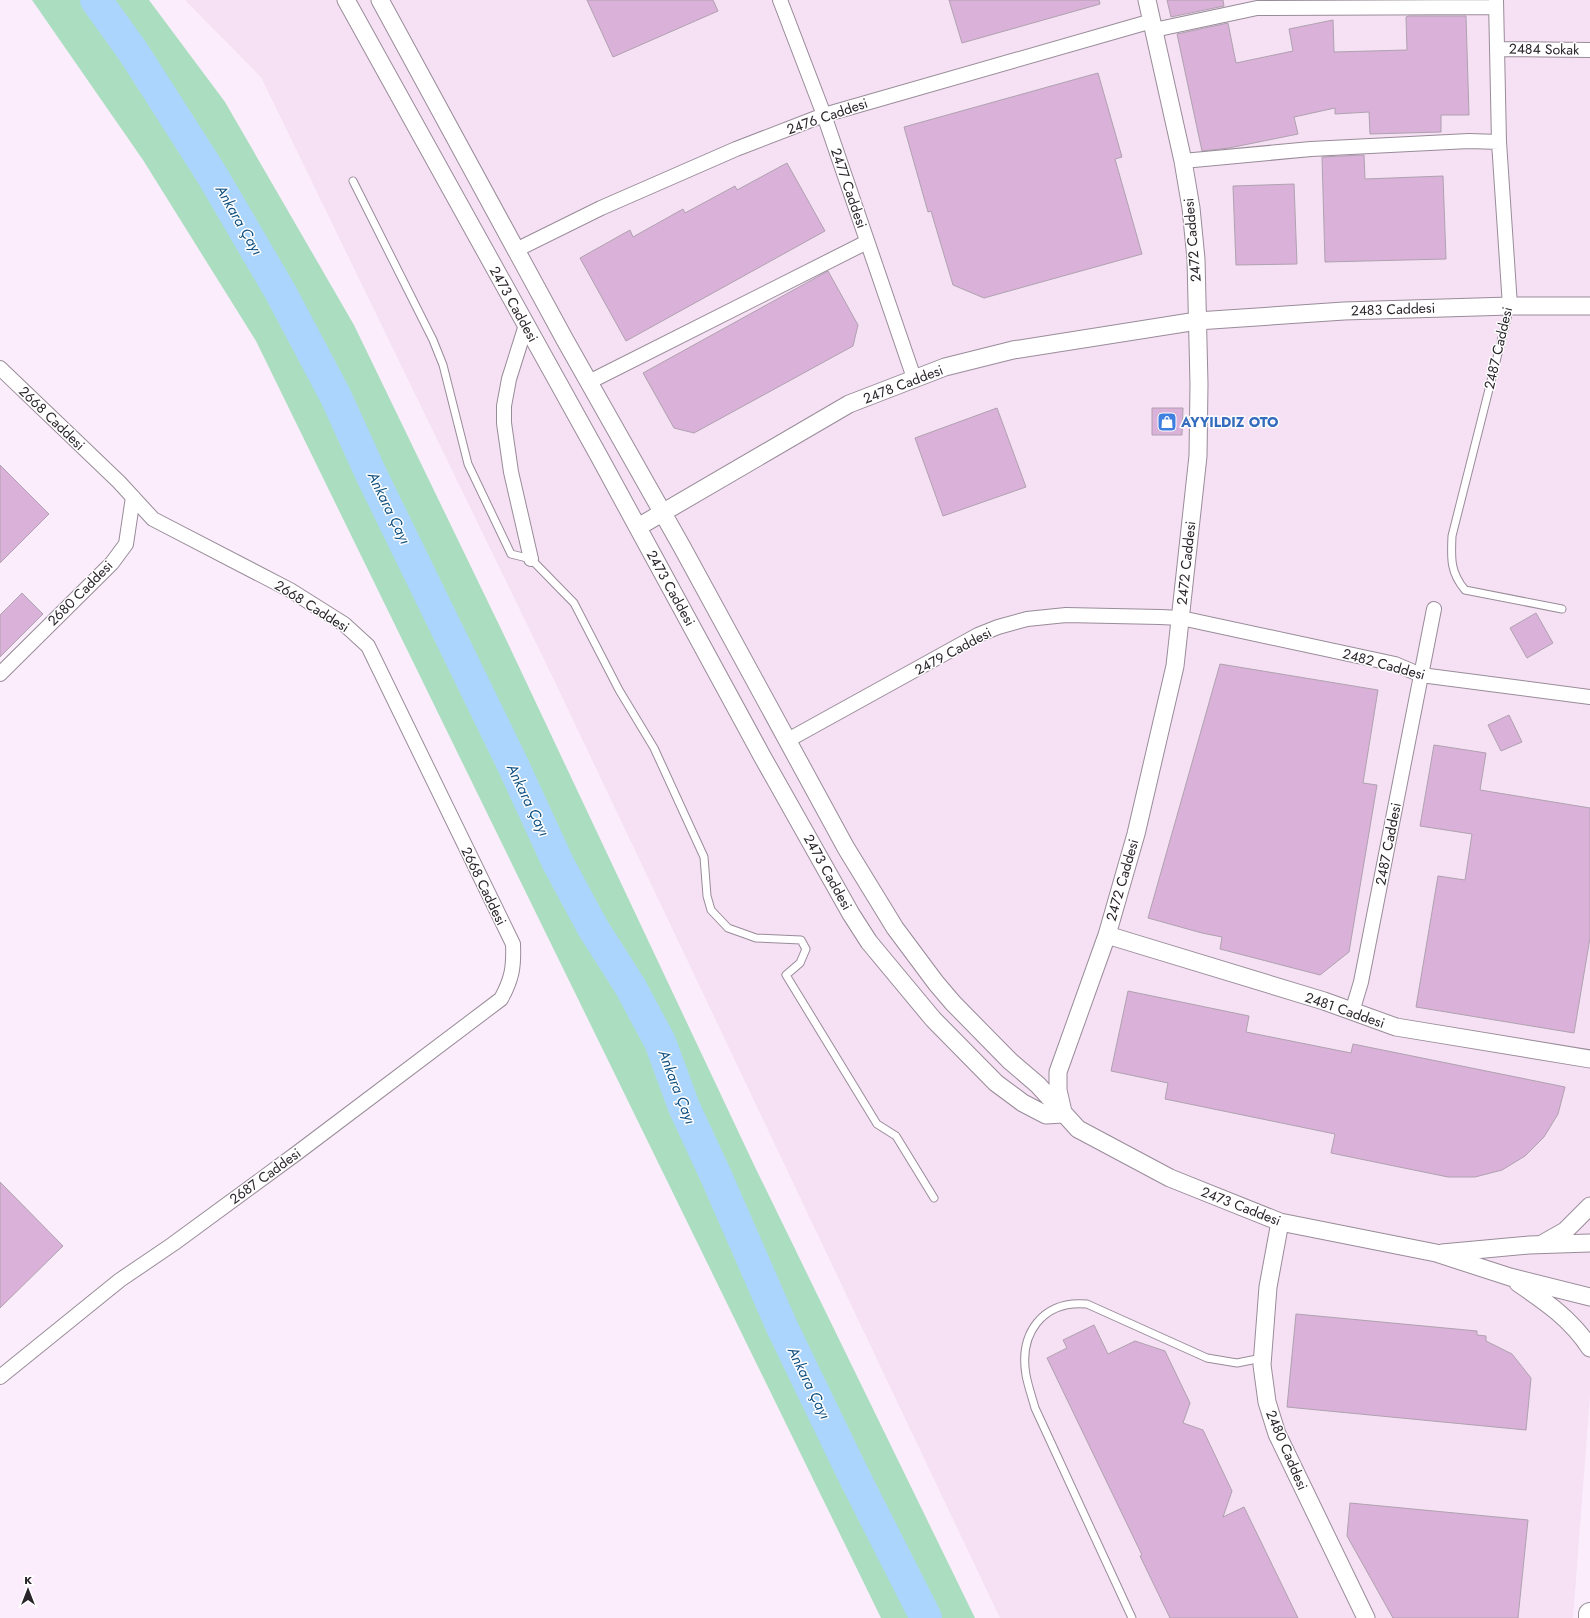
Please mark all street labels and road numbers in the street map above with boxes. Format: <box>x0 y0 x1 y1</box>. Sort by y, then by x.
street label: 2484 Sokak <box>1509 38 1580 60</box>
street label: 2476 Caddesi <box>784 93 870 139</box>
street label: 2477 Caddesi <box>826 145 872 231</box>
street label: 2472 Caddesi <box>1178 197 1206 283</box>
street label: 2473 Caddesi <box>485 262 543 346</box>
street label: 2483 Caddesi <box>1350 298 1436 320</box>
street label: 2487 Caddesi <box>1479 305 1517 391</box>
street label: 2478 Caddesi <box>860 360 946 408</box>
street label: 2668 Caddesi <box>15 381 89 455</box>
street label: 2472 Caddesi <box>1172 520 1200 606</box>
street label: 2473 Caddesi <box>642 546 700 630</box>
street label: 2680 Caddesi <box>43 556 117 630</box>
street label: 2668 Caddesi <box>271 575 353 637</box>
street label: 2479 Caddesi <box>911 622 995 680</box>
street label: 2482 Caddesi <box>1340 643 1428 685</box>
street label: 2487 Caddesi <box>1370 801 1406 887</box>
street label: 2473 Caddesi <box>799 830 857 914</box>
street label: 2472 Caddesi <box>1101 837 1143 923</box>
street label: 2668 Caddesi <box>456 844 512 928</box>
street label: 2481 Caddesi <box>1302 987 1388 1033</box>
street label: 2687 Caddesi <box>225 1143 305 1209</box>
street label: 2473 Caddesi <box>1198 1182 1284 1230</box>
street label: 2480 Caddesi <box>1261 1407 1313 1493</box>

